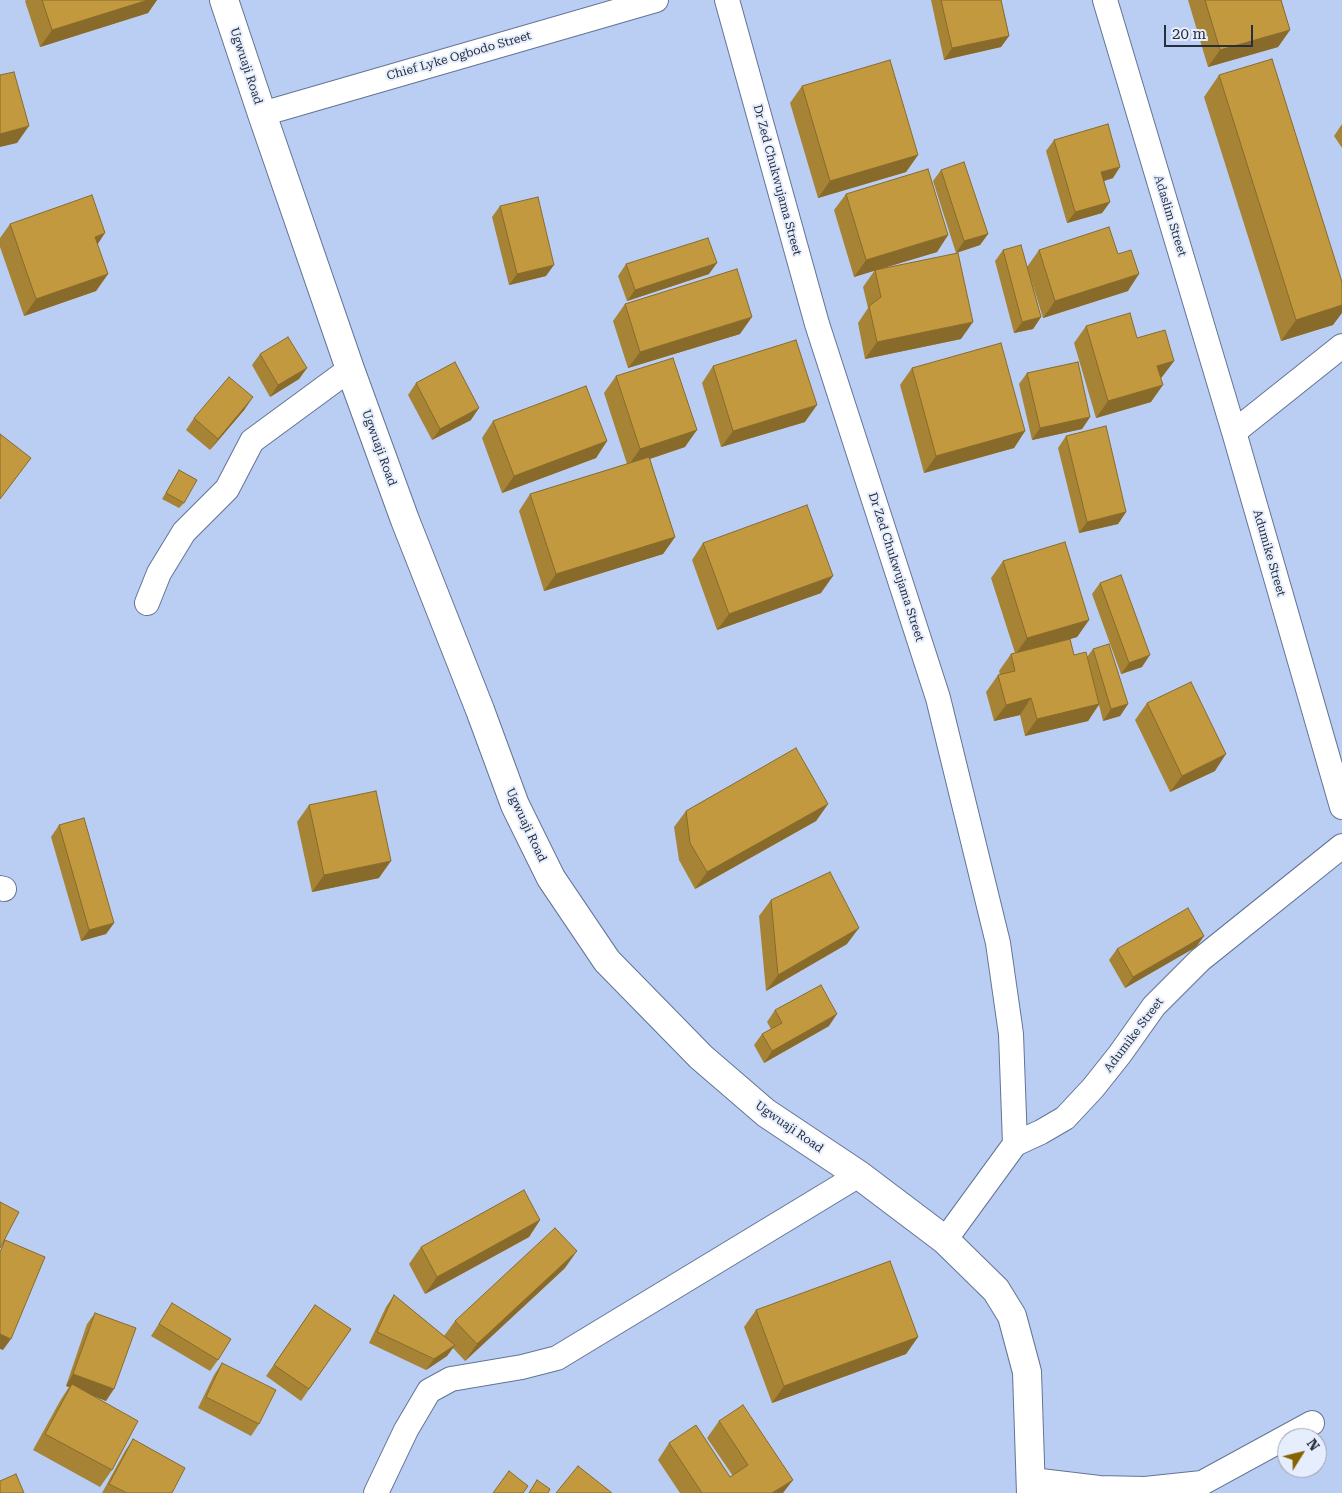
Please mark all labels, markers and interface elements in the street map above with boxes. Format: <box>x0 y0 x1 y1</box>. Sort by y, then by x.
scale bar <box>1167 15 1256 47</box>
text: 20 m <box>1172 25 1206 43</box>
street label: Ugwuaji Road <box>227 26 265 106</box>
street label: Chief Lyke Ogbodo Street <box>385 28 533 84</box>
street label: Dr Zed Chukwujama Street <box>750 103 804 257</box>
street label: Adaslim Street <box>1151 174 1189 258</box>
street label: Ugwuaji Road <box>359 408 399 488</box>
street label: Dr Zed Chukwujama Street <box>865 491 927 643</box>
street label: Adumike Street <box>1250 508 1288 598</box>
street label: Ugwuaji Road <box>503 786 549 864</box>
street label: Adumike Street <box>1101 995 1167 1075</box>
street label: Ugwuaji Road <box>752 1098 826 1156</box>
north arrow <box>1277 1428 1327 1478</box>
text: N <box>1304 1436 1323 1454</box>

